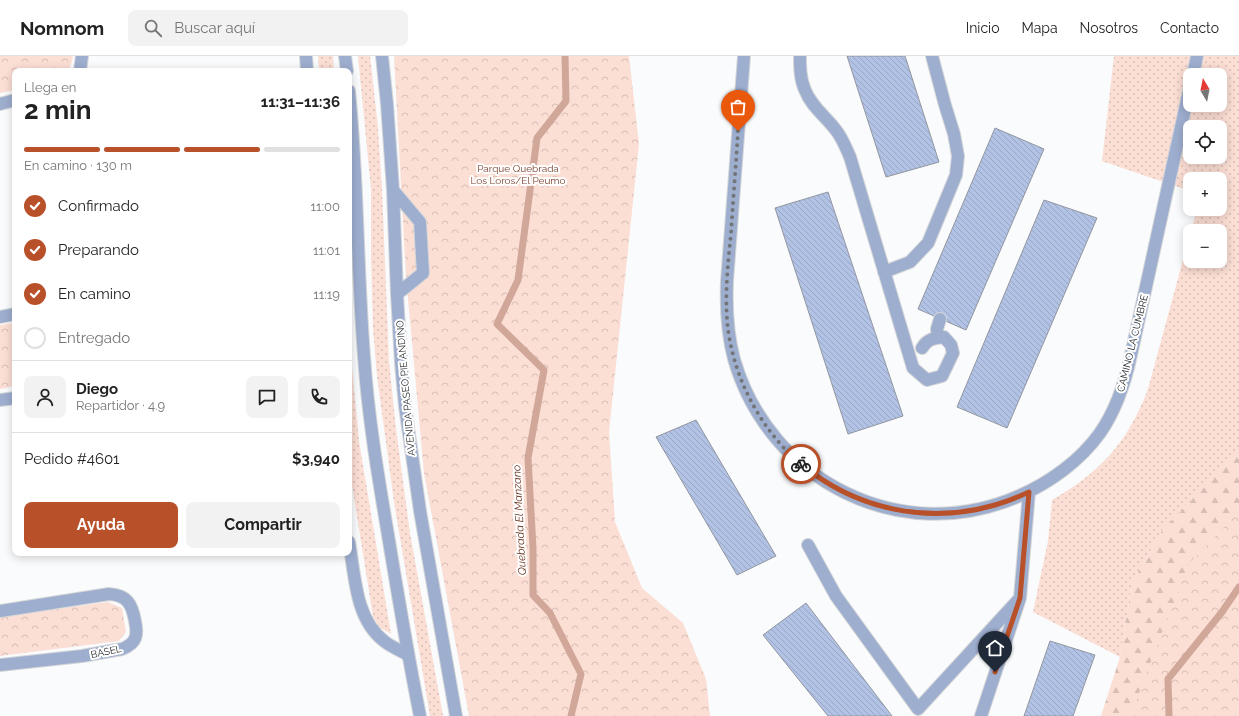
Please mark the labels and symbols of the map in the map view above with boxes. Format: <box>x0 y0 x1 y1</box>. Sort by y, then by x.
north arrow <box>1183 68 1227 112</box>
pin <box>721 90 755 131</box>
park label: Parque Quebrada Los Loros/El Peumo <box>470 163 566 186</box>
street label: CAMINO LA CUMBRE <box>1115 293 1150 393</box>
street label: AVENIDA PASEO PIE ANDINO <box>394 319 417 456</box>
courier <box>781 444 821 484</box>
water label: Quebrada El Manzano <box>510 465 529 575</box>
pin <box>978 631 1012 672</box>
street label: BASEL <box>90 643 123 660</box>

